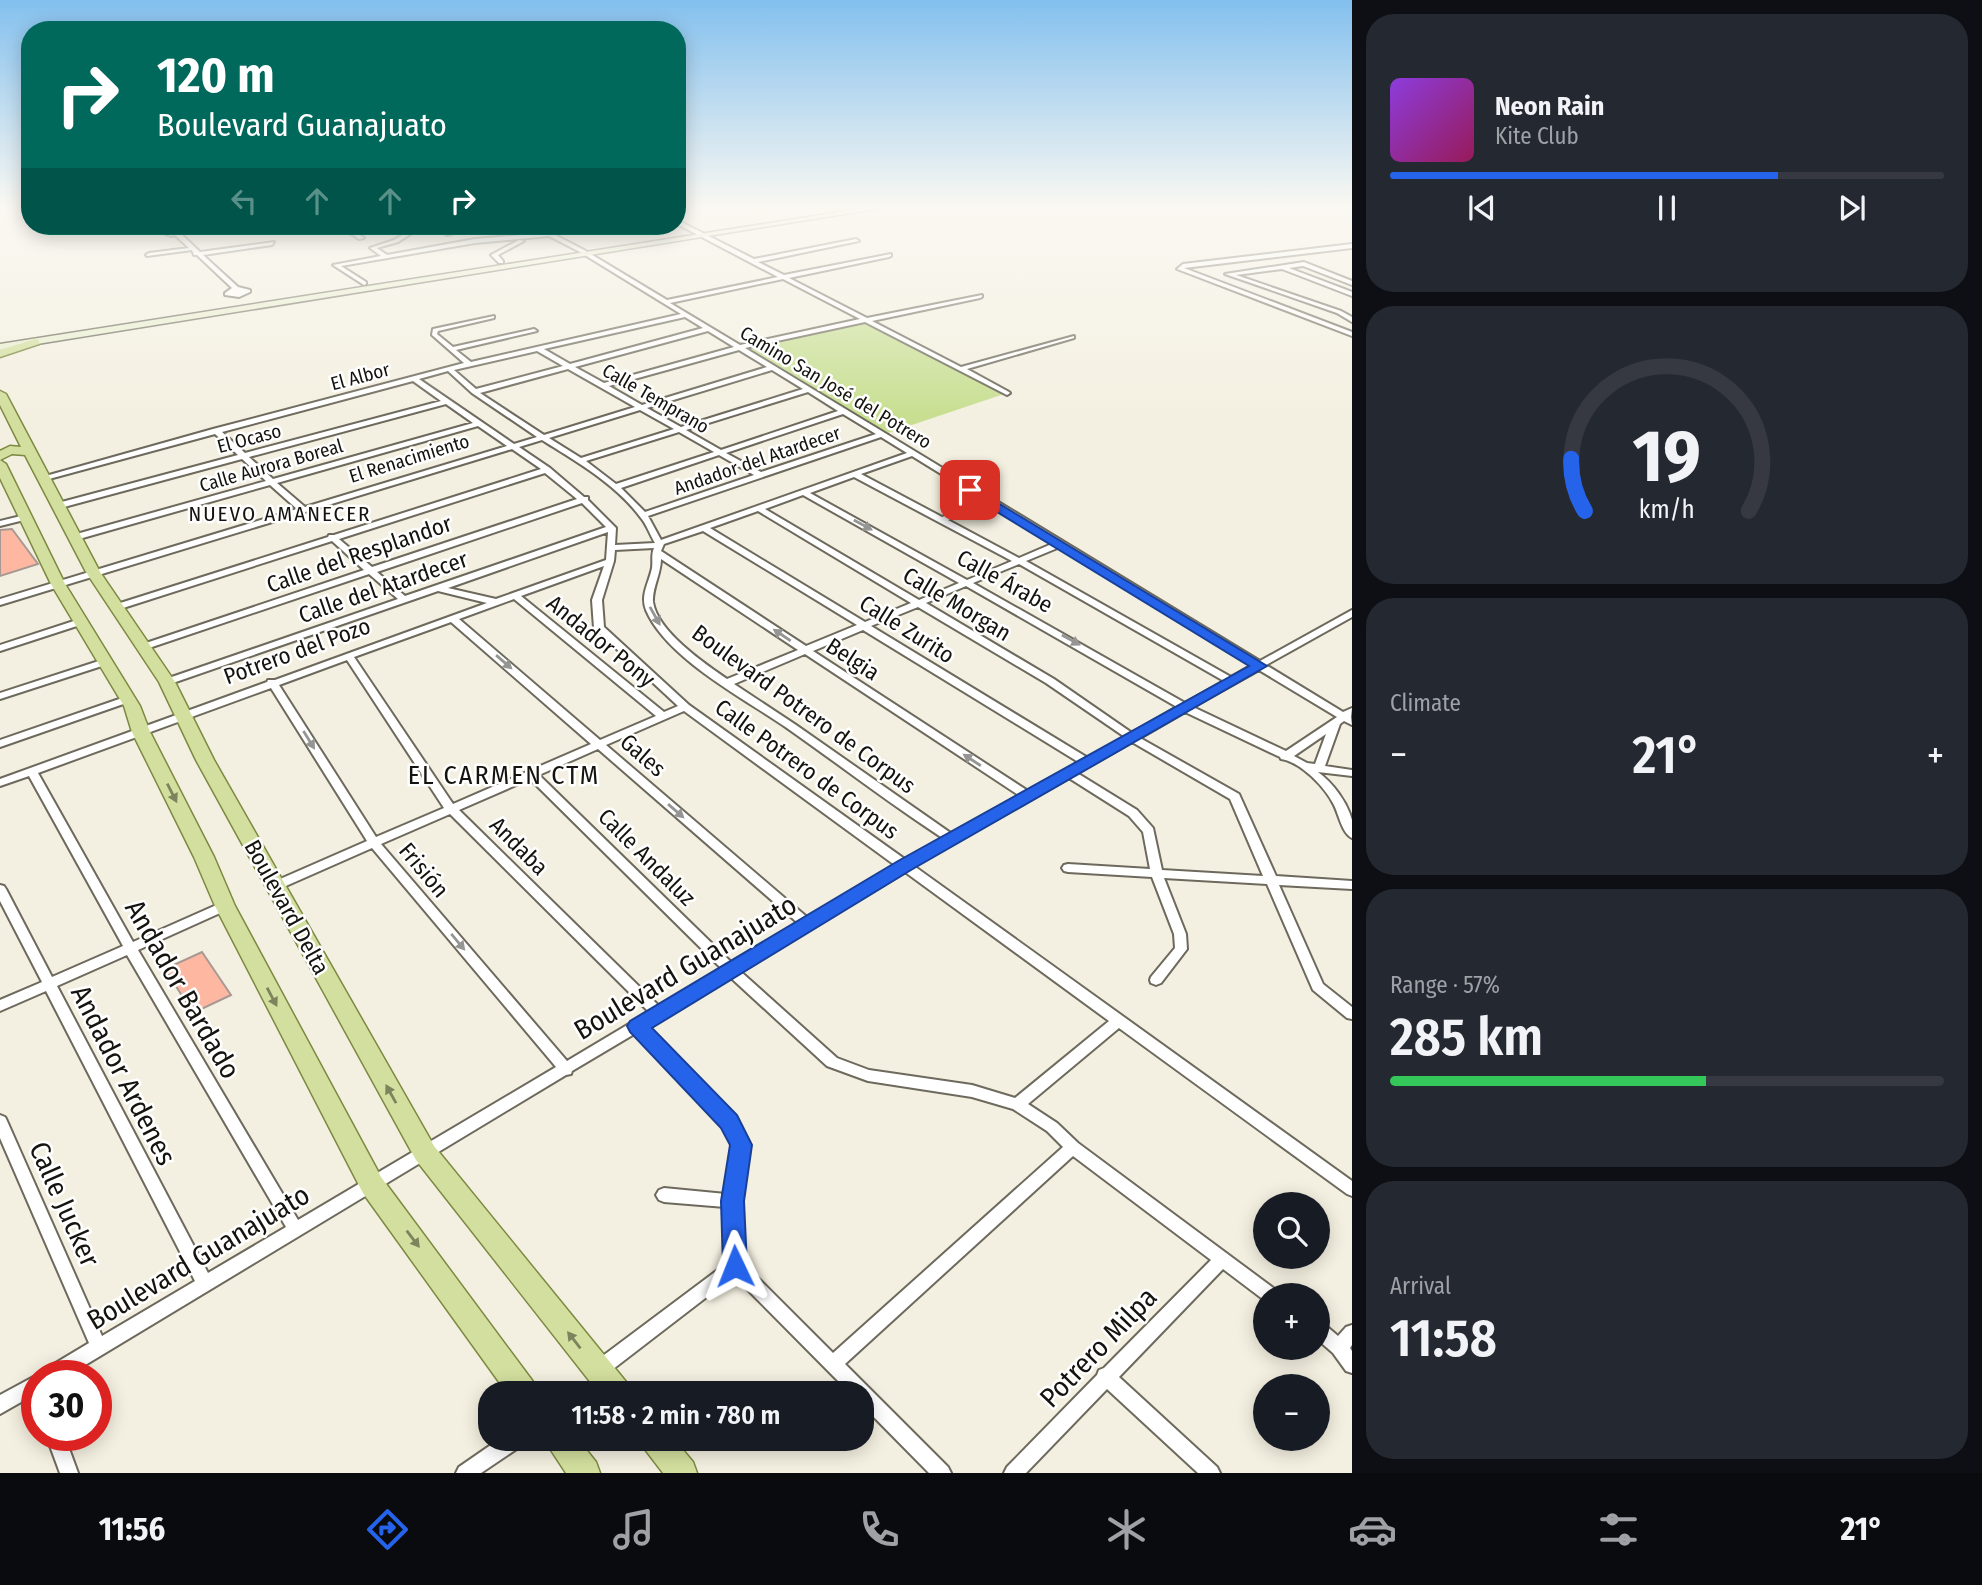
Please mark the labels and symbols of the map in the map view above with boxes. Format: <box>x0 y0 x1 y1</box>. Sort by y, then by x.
street label: Camino San José del Potrero <box>736 321 936 454</box>
street label: El Albor <box>328 358 392 395</box>
street label: Calle Temprano <box>598 359 713 438</box>
street label: El Ocaso <box>215 419 284 458</box>
street label: Andador del Atardecer <box>671 421 844 500</box>
street label: El Renacimiento <box>346 429 472 488</box>
street label: Calle Aurora Boreal <box>197 434 345 497</box>
pin <box>940 460 1000 520</box>
district label: NUEVO AMANECER <box>189 501 371 527</box>
street label: Calle del Resplandor <box>263 509 455 599</box>
one-way arrow <box>853 519 873 531</box>
street label: Calle Árabe <box>952 542 1058 619</box>
street label: Calle del Atardecer <box>295 545 471 629</box>
street label: Calle Morgan <box>898 561 1016 647</box>
street label: Andador Pony <box>541 589 661 694</box>
street label: Calle Zurito <box>854 589 960 669</box>
one-way arrow <box>649 606 661 625</box>
street label: Potrero del Pozo <box>220 611 374 691</box>
street label: Boulevard Potrero de Corpus <box>687 619 921 800</box>
one-way arrow <box>772 629 792 642</box>
street label: Belgia <box>821 631 885 687</box>
one-way arrow <box>1061 634 1081 646</box>
one-way arrow <box>495 654 512 669</box>
street label: Calle Potrero de Corpus <box>710 693 905 845</box>
street label: Gales <box>614 728 672 783</box>
one-way arrow <box>302 731 315 750</box>
one-way arrow <box>963 753 981 767</box>
district label: EL CARMEN CTM <box>408 760 600 791</box>
one-way arrow <box>167 783 178 803</box>
street label: Calle Andaluz <box>593 803 701 911</box>
one-way arrow <box>667 803 685 819</box>
street label: Andaba <box>484 811 554 881</box>
street label: Boulevard Delta <box>238 835 336 979</box>
street label: Frisión <box>393 837 455 903</box>
street label: Boulevard Guanajuato <box>568 888 802 1047</box>
street label: Andador Bardado <box>118 894 247 1084</box>
one-way arrow <box>450 934 465 951</box>
street label: Andador Ardenes <box>64 980 183 1171</box>
one-way arrow <box>267 987 278 1007</box>
one-way arrow <box>385 1084 397 1103</box>
street label: Calle Jucker <box>22 1137 107 1272</box>
street label: Boulevard Guanajuato <box>81 1178 315 1337</box>
position arrow <box>698 1229 772 1303</box>
one-way arrow <box>406 1230 420 1248</box>
street label: Potrero Milpa <box>1033 1281 1164 1414</box>
one-way arrow <box>567 1331 582 1348</box>
speed limit sign: 30 <box>21 1360 112 1451</box>

